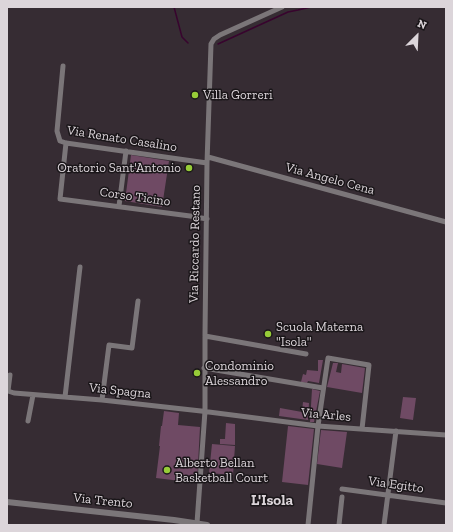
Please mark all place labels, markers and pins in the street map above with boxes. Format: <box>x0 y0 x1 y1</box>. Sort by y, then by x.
place label: Villa Gorreri <box>203 87 273 103</box>
marker: Villa Gorreri <box>190 90 200 100</box>
place label: Oratorio Sant'Antonio <box>57 160 181 176</box>
marker: Oratorio Sant'Antonio <box>184 163 194 173</box>
place label: Scuola Materna "Isola" <box>276 319 363 350</box>
marker: Scuola Materna "Isola" <box>263 329 273 339</box>
place label: Condominio Alessandro <box>205 358 274 389</box>
marker: Condominio Alessandro <box>192 368 202 378</box>
place label: Alberto Bellan Basketball Court <box>175 455 268 486</box>
marker: Alberto Bellan Basketball Court <box>162 465 172 475</box>

